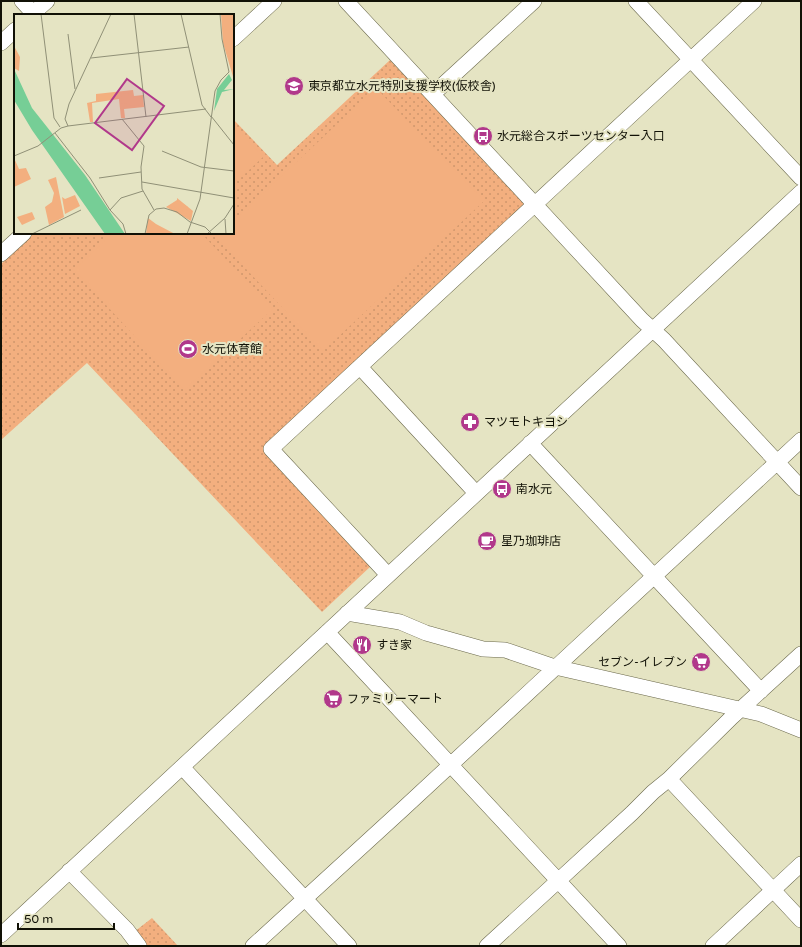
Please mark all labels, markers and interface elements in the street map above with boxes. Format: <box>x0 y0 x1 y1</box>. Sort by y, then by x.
inset map <box>14 14 234 234</box>
school or university icon: 東京都立水元特別支援学校(仮校舎) <box>283 75 305 97</box>
place label: 東京都立水元特別支援学校(仮校舎) <box>308 79 496 93</box>
bus stop icon: 水元総合スポーツセンター入口 <box>472 125 494 147</box>
place label: 水元総合スポーツセンター入口 <box>497 129 665 143</box>
sports icon: 水元体育館 <box>177 338 199 360</box>
place label: 水元体育館 <box>202 342 262 356</box>
pharmacy icon: マツモトキヨシ <box>459 411 481 433</box>
place label: マツモトキヨシ <box>484 415 568 429</box>
bus stop icon: 南水元 <box>491 478 513 500</box>
place label: 南水元 <box>516 482 552 496</box>
cafe icon: 星乃珈琲店 <box>476 530 498 552</box>
place label: 星乃珈琲店 <box>501 534 561 548</box>
restaurant icon: すき家 <box>351 634 373 656</box>
place label: すき家 <box>376 638 412 652</box>
supermarket icon: セブン-イレブン <box>690 651 712 673</box>
place label: セブン-イレブン <box>598 655 687 669</box>
supermarket icon: ファミリーマート <box>322 688 344 710</box>
place label: ファミリーマート <box>347 692 443 706</box>
scale bar <box>18 905 114 931</box>
text: 50 m <box>24 912 53 926</box>

